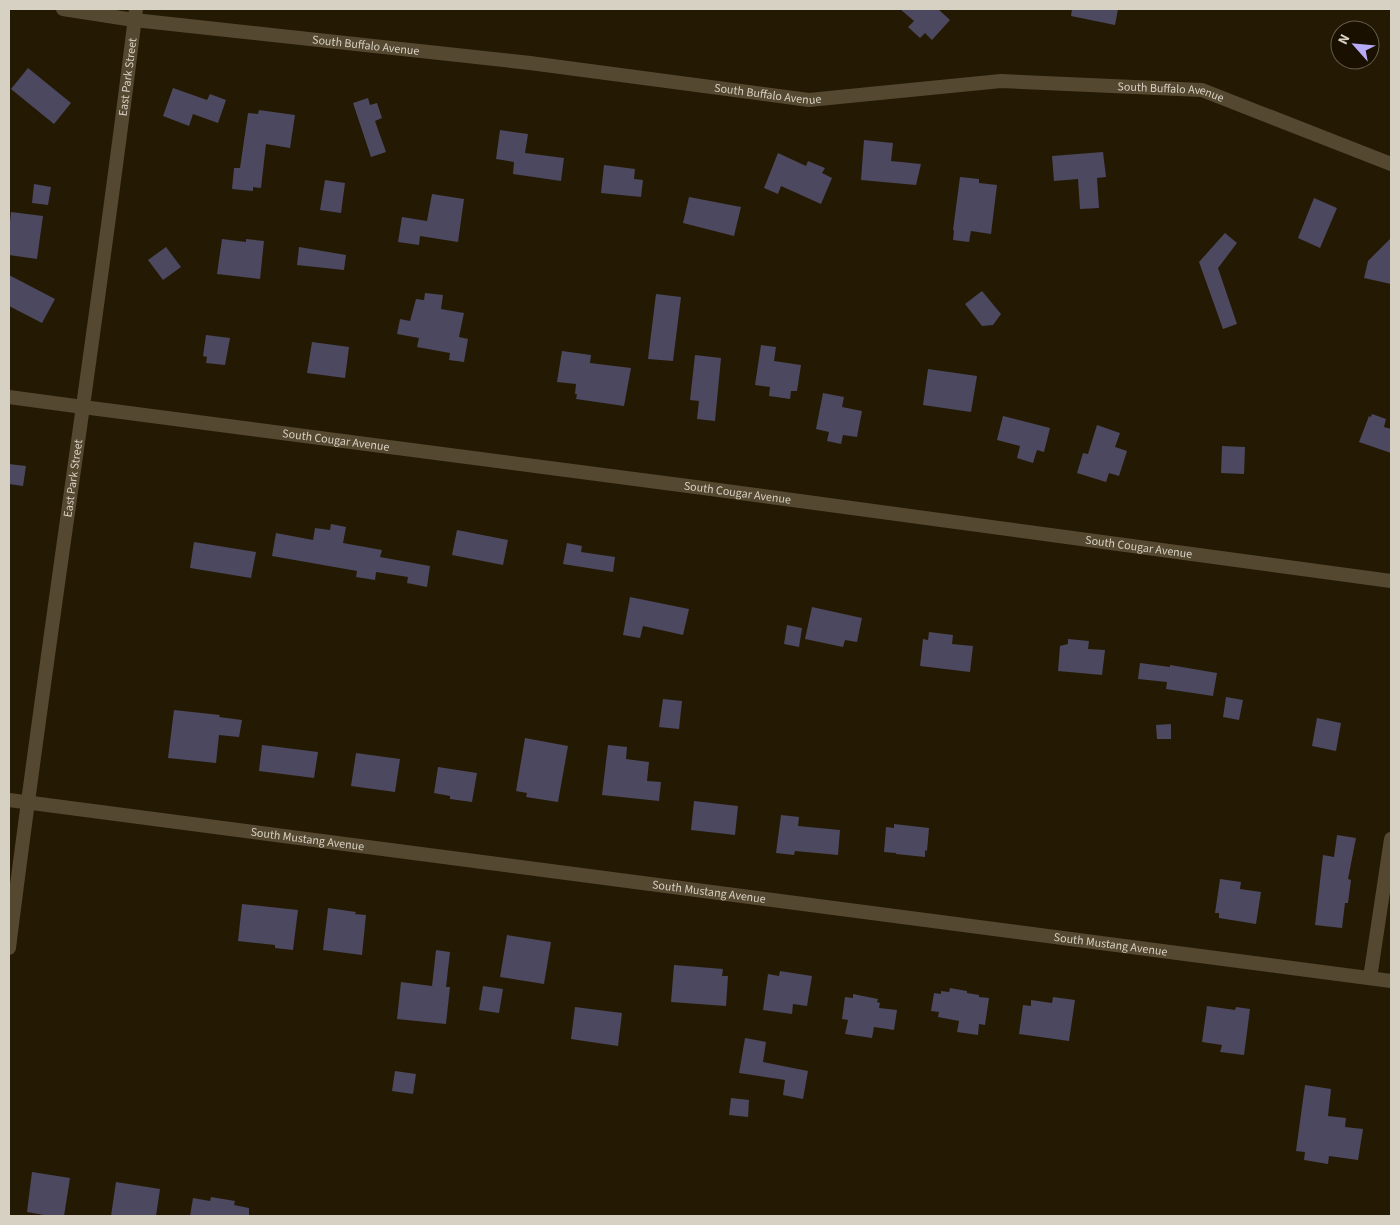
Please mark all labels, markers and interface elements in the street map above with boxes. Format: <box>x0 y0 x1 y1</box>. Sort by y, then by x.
north arrow <box>1330 20 1380 70</box>
street label: South Buffalo Avenue <box>311 31 420 59</box>
text: N <box>1333 31 1355 48</box>
street label: East Park Street <box>114 37 141 117</box>
street label: South Buffalo Avenue <box>1117 78 1227 106</box>
street label: South Buffalo Avenue <box>713 79 822 108</box>
street label: South Cougar Avenue <box>281 425 390 455</box>
street label: East Park Street <box>59 438 87 518</box>
street label: South Cougar Avenue <box>683 477 792 508</box>
street label: South Cougar Avenue <box>1084 531 1193 563</box>
street label: South Mustang Avenue <box>250 823 365 855</box>
street label: South Mustang Avenue <box>651 876 767 908</box>
street label: South Mustang Avenue <box>1053 928 1168 960</box>

